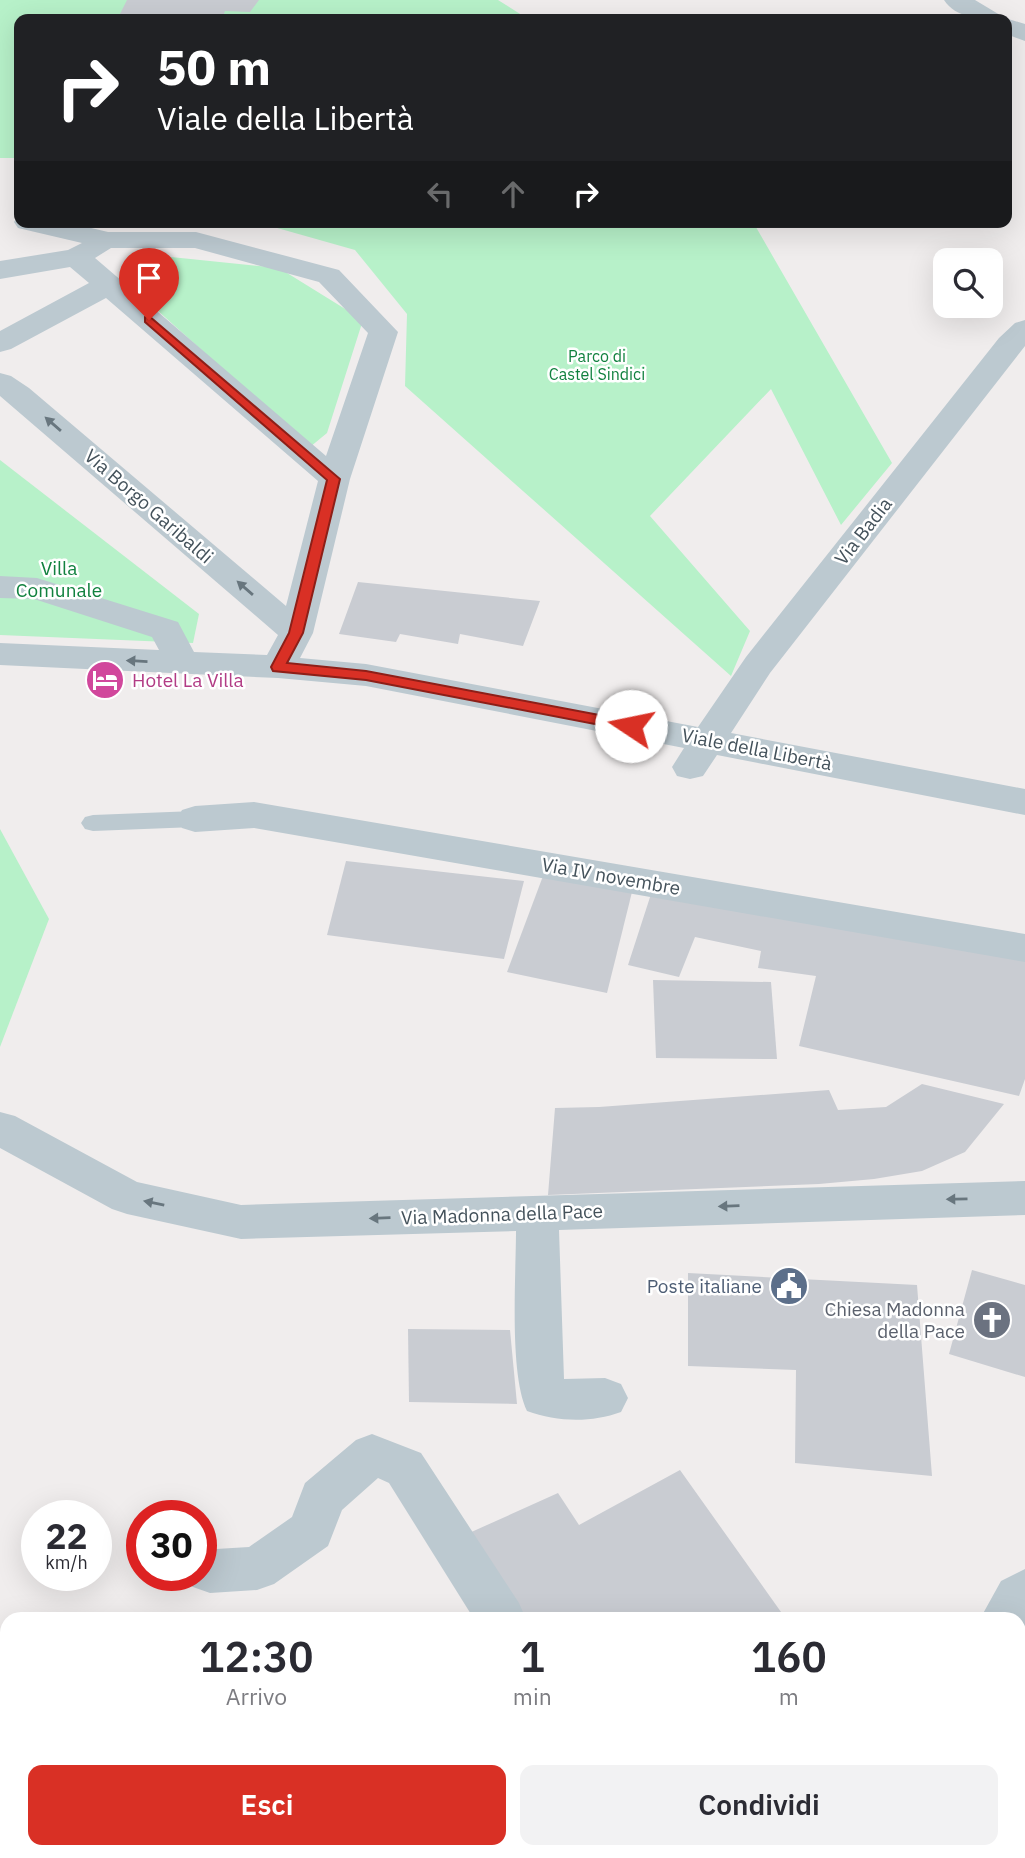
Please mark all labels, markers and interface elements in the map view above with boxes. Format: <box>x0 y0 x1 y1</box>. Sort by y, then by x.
text: 50 m <box>157 35 271 98</box>
icon: right <box>42 42 133 133</box>
text: Viale della Libertà <box>157 97 414 139</box>
icon: left <box>421 175 459 213</box>
icon: ahead <box>494 175 532 213</box>
icon: right <box>567 175 605 213</box>
pin <box>119 248 179 320</box>
map controls <box>933 248 1003 318</box>
button: search <box>933 248 1003 318</box>
icon: arrive <box>130 259 168 297</box>
park label: Parco di Castel Sindici <box>549 346 645 384</box>
one-way arrow <box>45 417 62 432</box>
street label: Via Borgo Garibaldi <box>80 444 218 568</box>
street label: Via Badia <box>829 492 897 570</box>
park label: Villa Comunale <box>16 556 102 602</box>
one-way arrow <box>236 581 253 596</box>
one-way arrow <box>125 655 147 666</box>
hotel icon: Hotel La Villa <box>84 659 126 701</box>
place label: Hotel La Villa <box>132 668 244 692</box>
position arrow <box>594 689 668 763</box>
street label: Viale della Libertà <box>680 723 834 775</box>
street label: Via IV novembre <box>540 852 682 900</box>
one-way arrow <box>946 1193 968 1205</box>
one-way arrow <box>143 1198 165 1209</box>
street label: Via Madonna della Pace <box>401 1198 603 1230</box>
one-way arrow <box>718 1201 740 1212</box>
one-way arrow <box>368 1212 390 1223</box>
public building icon: Poste italiane <box>768 1265 810 1307</box>
place label: Poste italiane <box>647 1274 762 1298</box>
place label: Chiesa Madonna della Pace <box>824 1297 965 1343</box>
church icon: Chiesa Madonna della Pace <box>971 1299 1013 1341</box>
speed limit sign: 30 <box>126 1500 217 1591</box>
text: 22 <box>45 1513 88 1559</box>
text: km/h <box>45 1551 88 1574</box>
text: 12:30 <box>199 1629 314 1684</box>
text: 1 <box>520 1629 545 1684</box>
text: 160 <box>751 1629 827 1684</box>
text: Arrivo <box>226 1681 287 1711</box>
text: min <box>513 1681 552 1711</box>
text: m <box>779 1681 799 1711</box>
button: Esci <box>28 1765 506 1845</box>
button: Condividi <box>520 1765 998 1845</box>

